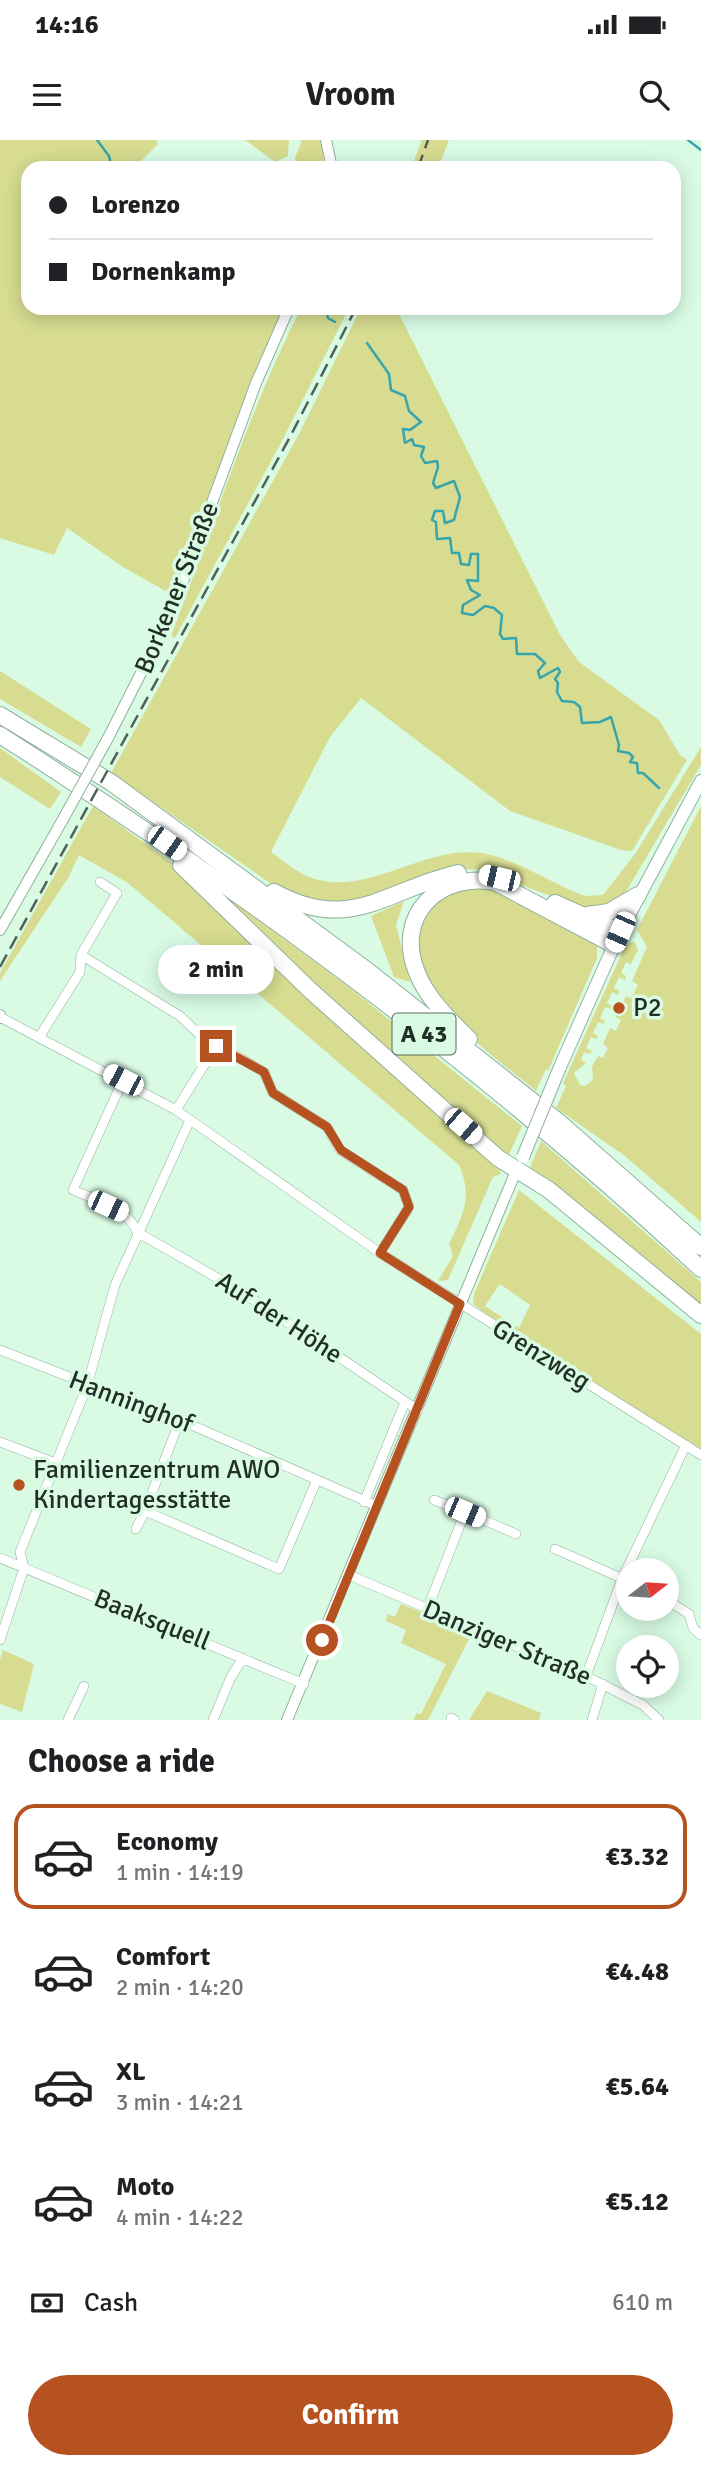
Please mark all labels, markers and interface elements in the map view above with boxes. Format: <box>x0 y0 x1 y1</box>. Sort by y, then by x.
text: 14:16 <box>35 9 99 41</box>
text: Vroom <box>305 75 396 114</box>
icon: menu <box>28 76 66 114</box>
icon: search <box>635 76 673 114</box>
text: Lorenzo <box>91 189 180 221</box>
text: Dornenkamp <box>91 256 236 288</box>
street label: Borkener Straße <box>128 498 226 678</box>
car <box>144 822 191 864</box>
car <box>477 863 522 893</box>
car <box>602 909 639 955</box>
callout: 2 min <box>158 944 274 993</box>
text: 2 min <box>188 955 244 984</box>
place label: P2 <box>633 992 662 1024</box>
marker: P2 <box>611 1000 627 1016</box>
road number: A 43 <box>392 1014 456 1054</box>
route end <box>200 1030 232 1062</box>
car <box>100 1061 147 1099</box>
car <box>441 1104 486 1148</box>
car <box>85 1188 132 1224</box>
street label: Auf der Höhe <box>210 1265 348 1371</box>
street label: Grenzweg <box>486 1312 596 1398</box>
street label: Hanninghof <box>64 1364 199 1441</box>
place label: Familienzentrum AWO Kindertagesstätte <box>33 1454 280 1516</box>
marker: Familienzentrum AWO Kindertagesstätte <box>11 1477 27 1493</box>
car <box>442 1494 489 1530</box>
north arrow <box>616 1558 679 1620</box>
map controls <box>616 1558 679 1698</box>
street label: Baaksquell <box>89 1582 215 1658</box>
street label: Danziger Straße <box>418 1593 596 1693</box>
route start <box>306 1624 338 1656</box>
button: locate <box>616 1635 679 1698</box>
text: Choose a ride <box>28 1742 215 1781</box>
icon: car <box>32 1825 95 1888</box>
text: Economy <box>116 1826 218 1858</box>
text: €3.32 <box>605 1841 669 1873</box>
text: 1 min · 14:19 <box>116 1858 244 1887</box>
icon: car <box>32 1940 95 2003</box>
text: Comfort <box>116 1941 210 1973</box>
text: €4.48 <box>605 1956 669 1988</box>
text: 2 min · 14:20 <box>116 1973 244 2002</box>
icon: car <box>32 2055 95 2118</box>
text: XL <box>116 2056 146 2088</box>
text: €5.64 <box>605 2071 669 2103</box>
text: 3 min · 14:21 <box>116 2088 244 2117</box>
icon: car <box>32 2170 95 2233</box>
text: Moto <box>116 2171 174 2203</box>
text: €5.12 <box>605 2186 669 2218</box>
text: 4 min · 14:22 <box>116 2203 244 2232</box>
icon: cash <box>28 2284 66 2322</box>
text: Cash <box>84 2287 138 2319</box>
text: 610 m <box>612 2288 673 2317</box>
button: Confirm <box>28 2375 673 2455</box>

